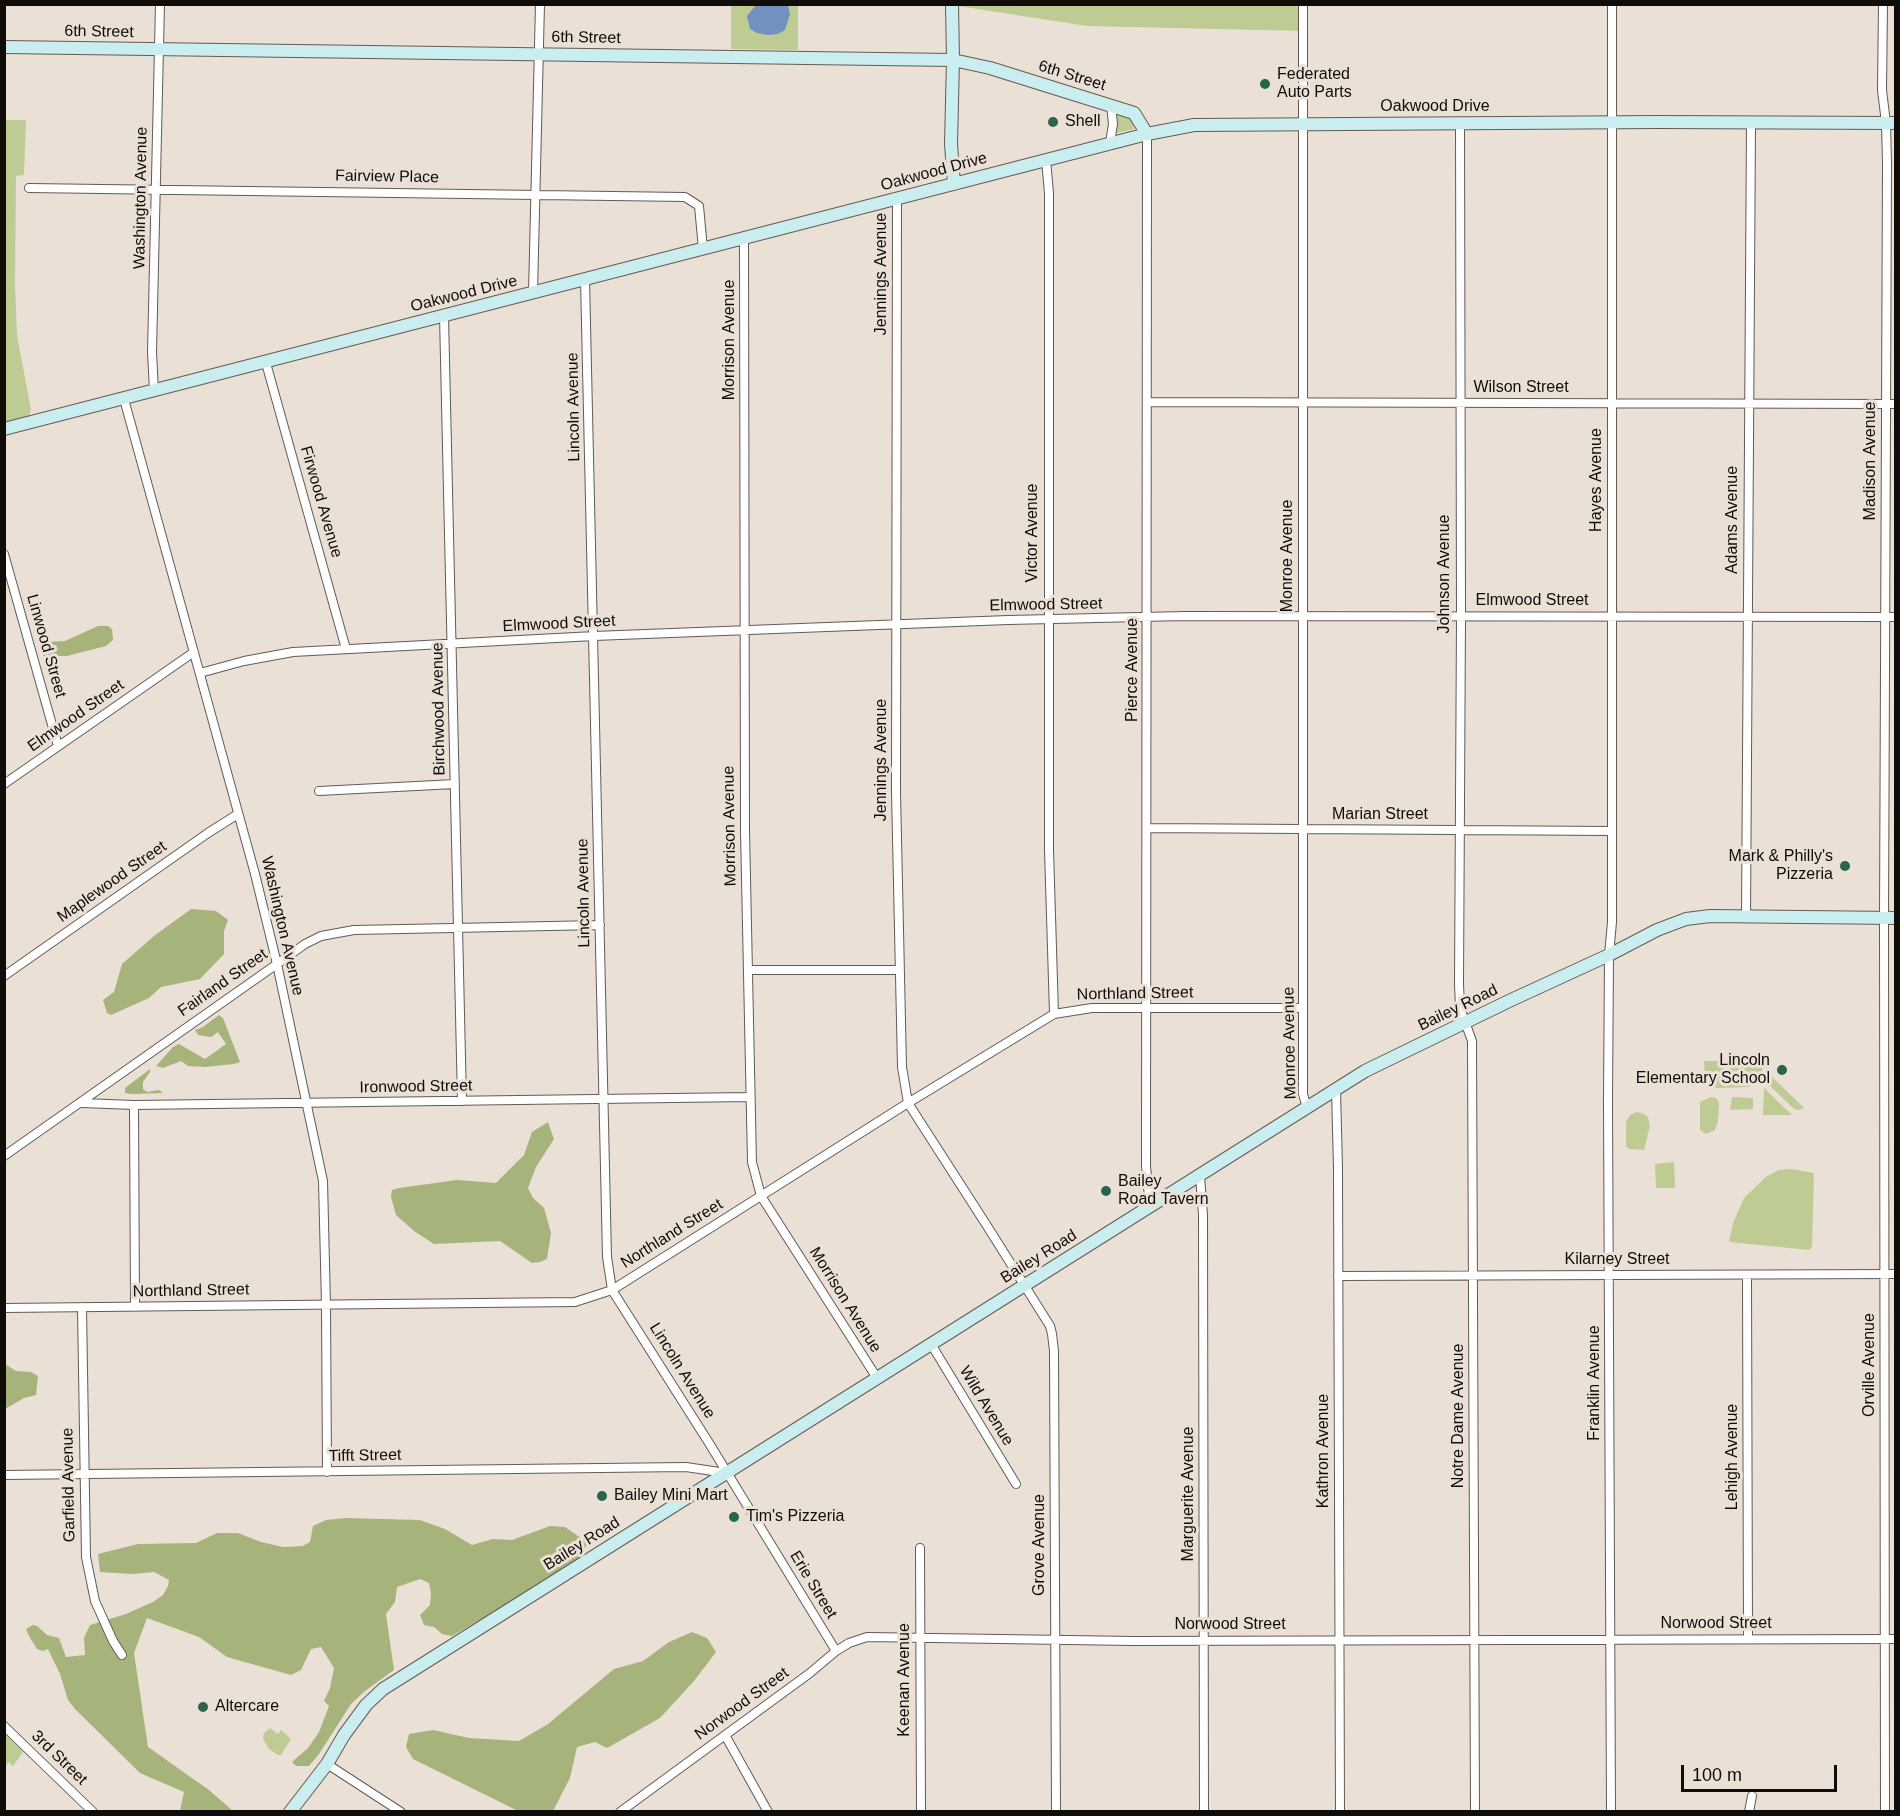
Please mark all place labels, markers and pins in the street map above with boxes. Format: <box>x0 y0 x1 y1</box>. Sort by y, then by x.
place label: Federated Auto Parts <box>1277 65 1352 103</box>
marker: Federated Auto Parts <box>1258 77 1272 91</box>
place label: Shell <box>1065 112 1101 132</box>
marker: Shell <box>1046 115 1060 129</box>
place label: Mark & Philly's Pizzeria <box>1729 847 1833 885</box>
marker: Mark & Philly's Pizzeria <box>1838 859 1852 873</box>
place label: Lincoln Elementary School <box>1636 1051 1770 1089</box>
marker: Lincoln Elementary School <box>1775 1063 1789 1077</box>
place label: Bailey Road Tavern <box>1118 1172 1209 1210</box>
marker: Bailey Road Tavern <box>1099 1184 1113 1198</box>
place label: Bailey Mini Mart <box>614 1486 728 1506</box>
marker: Bailey Mini Mart <box>595 1489 609 1503</box>
place label: Tim's Pizzeria <box>746 1507 844 1527</box>
marker: Tim's Pizzeria <box>727 1510 741 1524</box>
place label: Altercare <box>215 1697 279 1717</box>
marker: Altercare <box>196 1700 210 1714</box>

